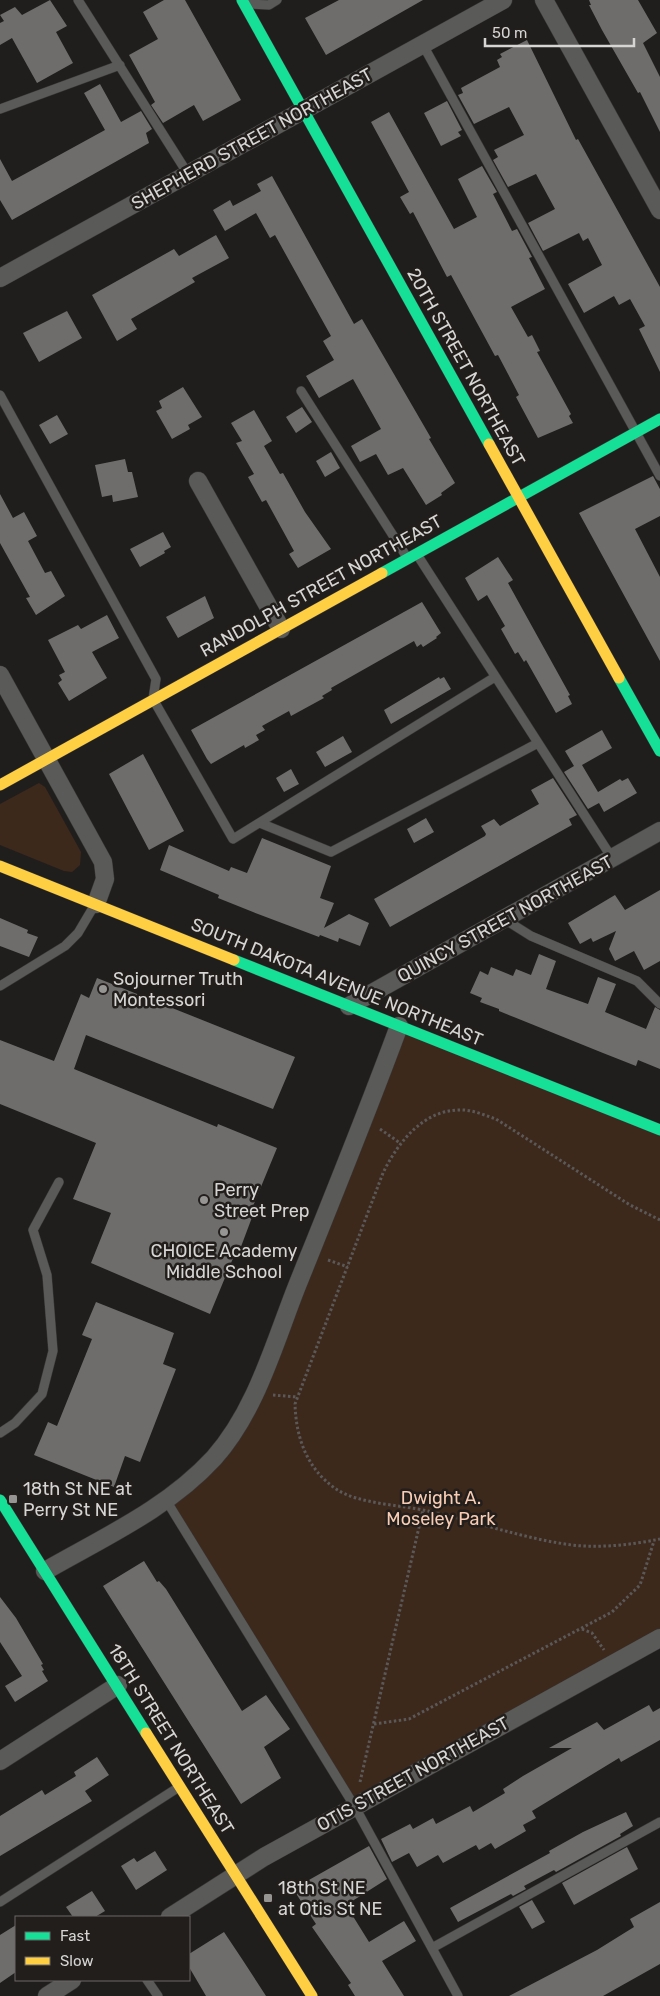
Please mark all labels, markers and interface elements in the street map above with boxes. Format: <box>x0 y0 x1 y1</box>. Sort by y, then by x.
scale bar <box>485 15 634 47</box>
text: 50 m <box>492 24 527 42</box>
street label: SHEPHERD STREET NORTHEAST <box>128 63 376 215</box>
street label: 20TH STREET NORTHEAST <box>402 264 530 470</box>
street label: RANDOLPH STREET NORTHEAST <box>196 510 446 662</box>
street label: QUINCY STREET NORTHEAST <box>394 851 616 987</box>
street label: SOUTH DAKOTA AVENUE NORTHEAST <box>188 913 486 1051</box>
place label: Sojourner Truth Montessori <box>113 968 243 1011</box>
marker: Sojourner Truth Montessori <box>97 983 109 995</box>
place label: Perry Street Prep <box>214 1179 309 1222</box>
marker: Perry Street Prep <box>198 1194 210 1206</box>
marker: CHOICE Academy Middle School <box>218 1226 230 1238</box>
place label: CHOICE Academy Middle School <box>150 1240 298 1283</box>
place label: 18th St NE at Perry St NE <box>23 1478 132 1521</box>
park label: Dwight A. Moseley Park <box>386 1487 496 1530</box>
marker: 18th St NE at Perry St NE <box>7 1493 19 1505</box>
street label: 18TH STREET NORTHEAST <box>103 1640 239 1838</box>
street label: OTIS STREET NORTHEAST <box>313 1712 513 1836</box>
place label: 18th St NE at Otis St NE <box>278 1877 383 1920</box>
marker: 18th St NE at Otis St NE <box>262 1892 274 1904</box>
legend <box>15 1916 190 1981</box>
text: Fast <box>60 1927 90 1945</box>
text: Slow <box>60 1952 93 1970</box>

